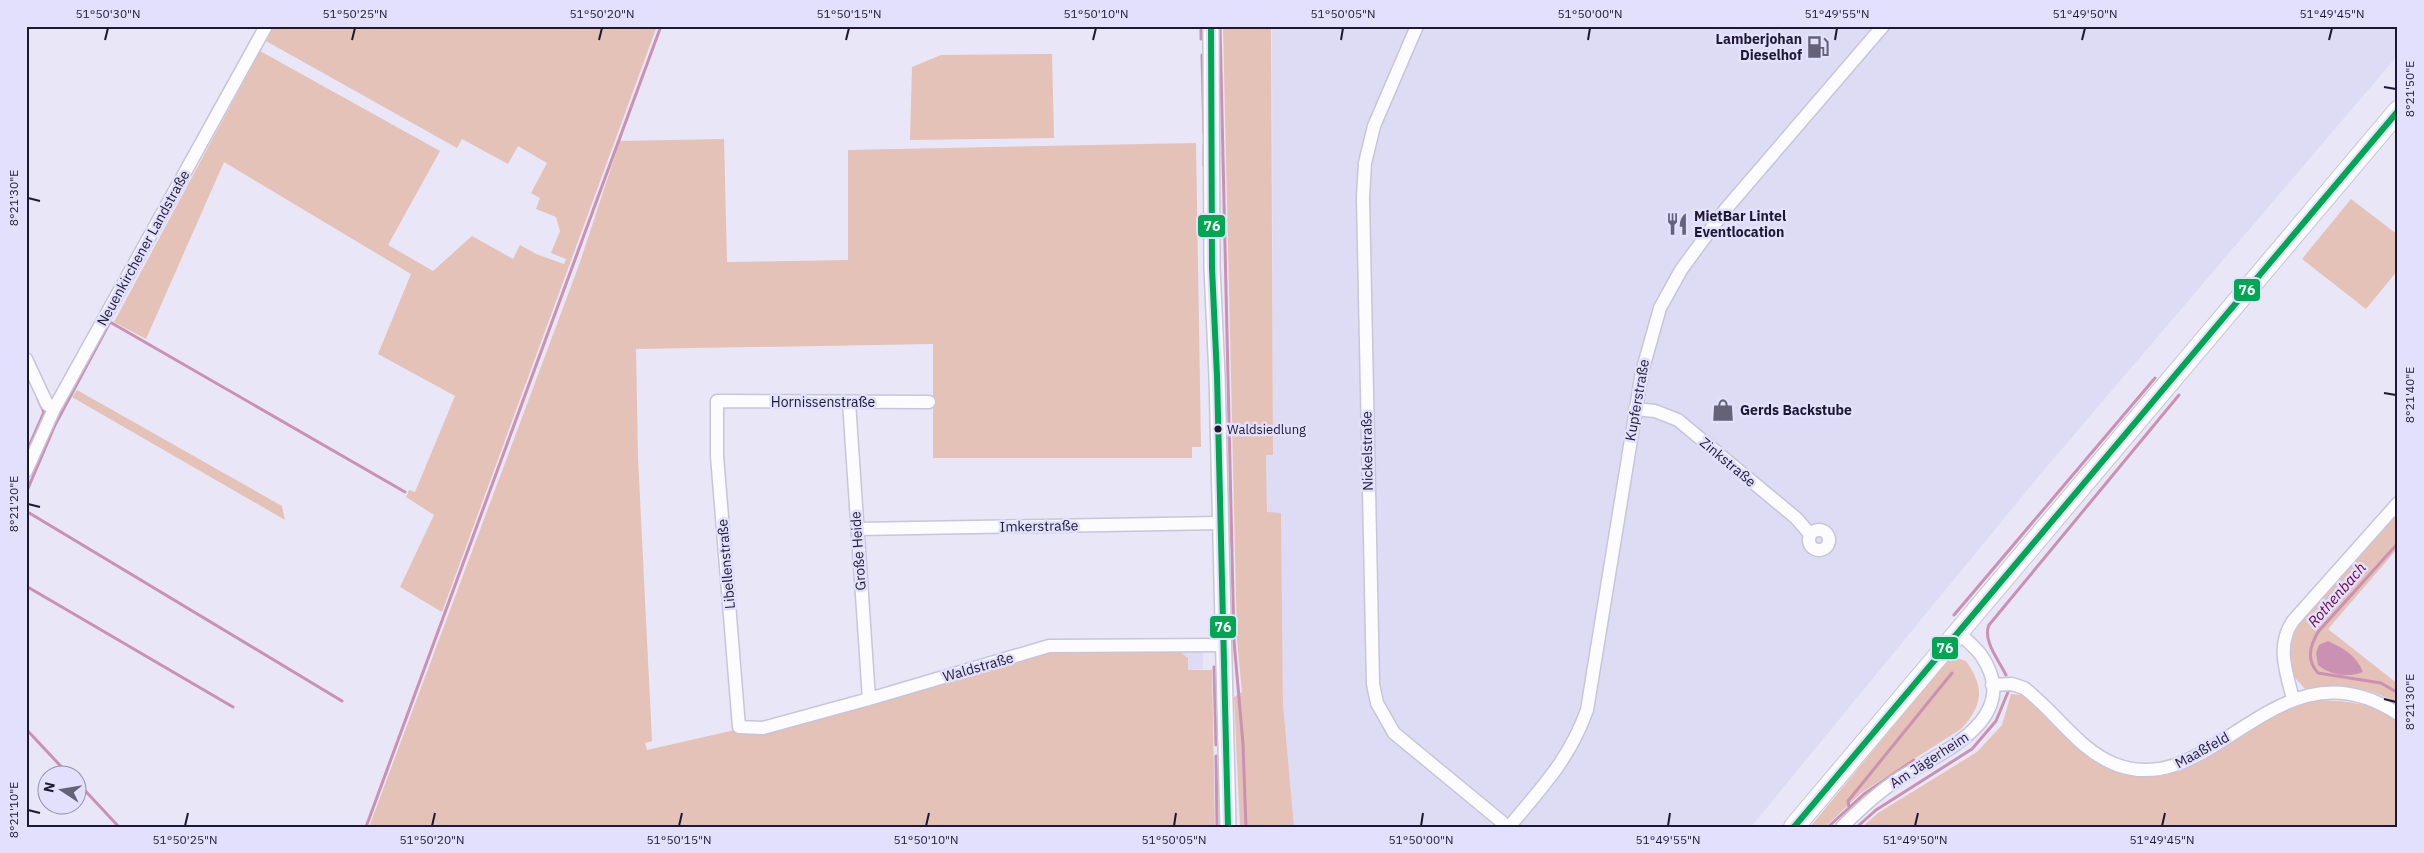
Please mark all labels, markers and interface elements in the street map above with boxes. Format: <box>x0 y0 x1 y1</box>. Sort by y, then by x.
text: 51°50'30"N <box>75 6 141 21</box>
text: 51°50'25"N <box>322 6 388 21</box>
text: 51°50'20"N <box>569 6 635 21</box>
text: 51°50'15"N <box>816 6 882 21</box>
text: 51°50'10"N <box>1063 6 1129 21</box>
text: 51°50'05"N <box>1310 6 1376 21</box>
text: 51°50'00"N <box>1557 6 1623 21</box>
text: 51°49'55"N <box>1804 6 1870 21</box>
text: 51°49'50"N <box>2052 6 2118 21</box>
text: 51°49'45"N <box>2299 6 2365 21</box>
place label: Lamberjohan Dieselhof <box>1715 30 1802 64</box>
fuel station icon: Lamberjohan Dieselhof <box>1805 34 1831 60</box>
text: 8°21'50"E <box>2402 61 2417 117</box>
street label: Neuenkirchener Landstraße <box>93 167 194 329</box>
text: 8°21'30"E <box>6 170 21 226</box>
place label: MietBar Lintel Eventlocation <box>1694 207 1786 241</box>
restaurant icon: MietBar Lintel Eventlocation <box>1664 211 1690 237</box>
line badge: 76 <box>1197 214 1226 238</box>
text: 76 <box>1204 217 1220 235</box>
line badge: 76 <box>2233 278 2261 302</box>
text: 76 <box>2239 281 2255 299</box>
street label: Kupferstraße <box>1621 357 1653 442</box>
text: 8°21'40"E <box>2402 367 2417 423</box>
street label: Hornissenstraße <box>771 393 875 411</box>
shop icon: Gerds Backstube <box>1710 397 1736 423</box>
place label: Gerds Backstube <box>1740 401 1852 419</box>
street label: Nickelstraße <box>1357 411 1377 491</box>
place label: Waldsiedlung <box>1227 421 1306 438</box>
marker: Waldsiedlung <box>1213 424 1223 434</box>
street label: Zinkstraße <box>1696 433 1760 491</box>
text: 8°21'20"E <box>6 476 21 532</box>
street label: Große Heide <box>846 510 870 591</box>
street label: Imkerstraße <box>1000 516 1079 536</box>
street label: Libellenstraße <box>713 518 739 610</box>
water label: Rothenbach <box>2303 558 2370 631</box>
line badge: 76 <box>1209 615 1237 639</box>
text: 76 <box>1215 618 1231 636</box>
line badge: 76 <box>1931 636 1959 660</box>
text: 76 <box>1937 639 1953 657</box>
street label: Waldstraße <box>941 648 1016 686</box>
text: 8°21'30"E <box>2402 674 2417 730</box>
street label: Am Jägerheim <box>1886 728 1972 792</box>
street label: Maaßfeld <box>2172 728 2232 772</box>
north arrow <box>38 766 88 816</box>
text: N <box>39 780 59 794</box>
text: 8°21'10"E <box>6 782 21 838</box>
text: 51°50'25"N <box>152 832 218 847</box>
text: 51°50'20"N <box>399 832 465 847</box>
text: 51°50'15"N <box>646 832 712 847</box>
text: 51°50'10"N <box>893 832 959 847</box>
text: 51°50'05"N <box>1141 832 1207 847</box>
text: 51°50'00"N <box>1388 832 1454 847</box>
text: 51°49'55"N <box>1635 832 1701 847</box>
text: 51°49'50"N <box>1882 832 1948 847</box>
text: 51°49'45"N <box>2129 832 2195 847</box>

